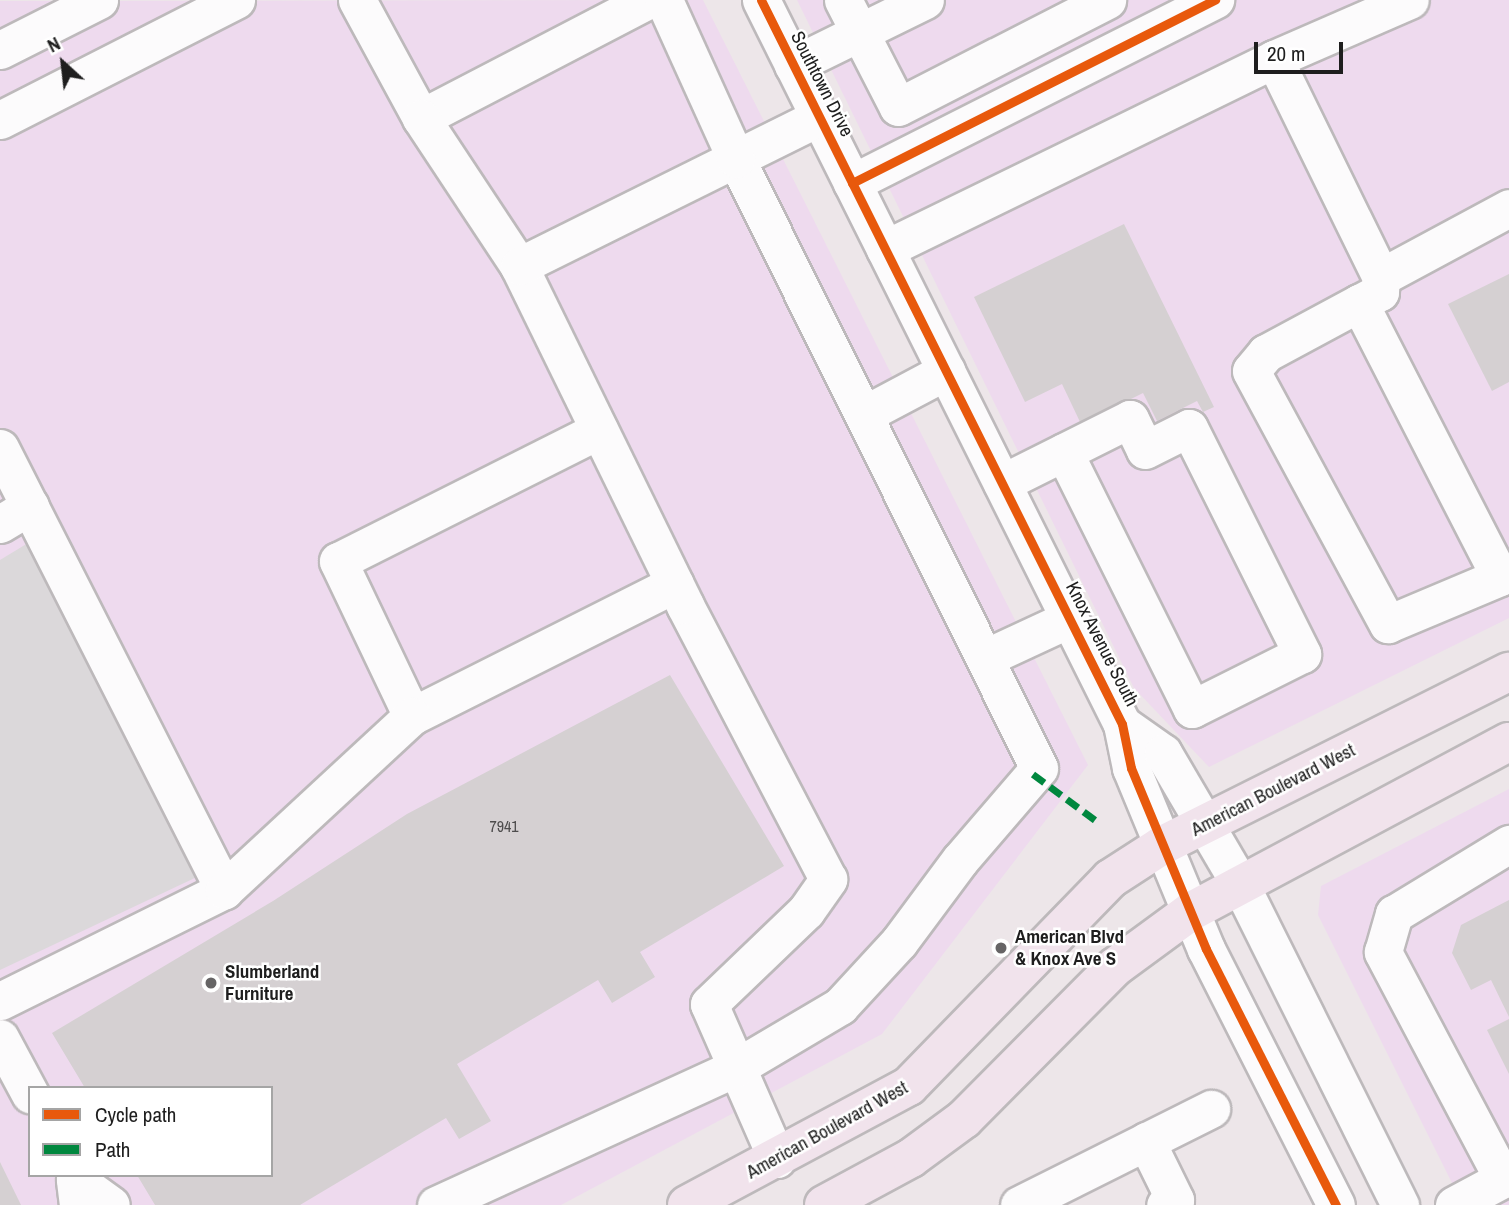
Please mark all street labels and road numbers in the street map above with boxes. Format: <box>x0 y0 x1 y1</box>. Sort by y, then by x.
street label: Southtown Drive <box>786 28 858 140</box>
street label: Knox Avenue South <box>1061 578 1143 710</box>
street label: American Boulevard West <box>1187 739 1359 841</box>
street label: American Boulevard West <box>742 1076 912 1184</box>

